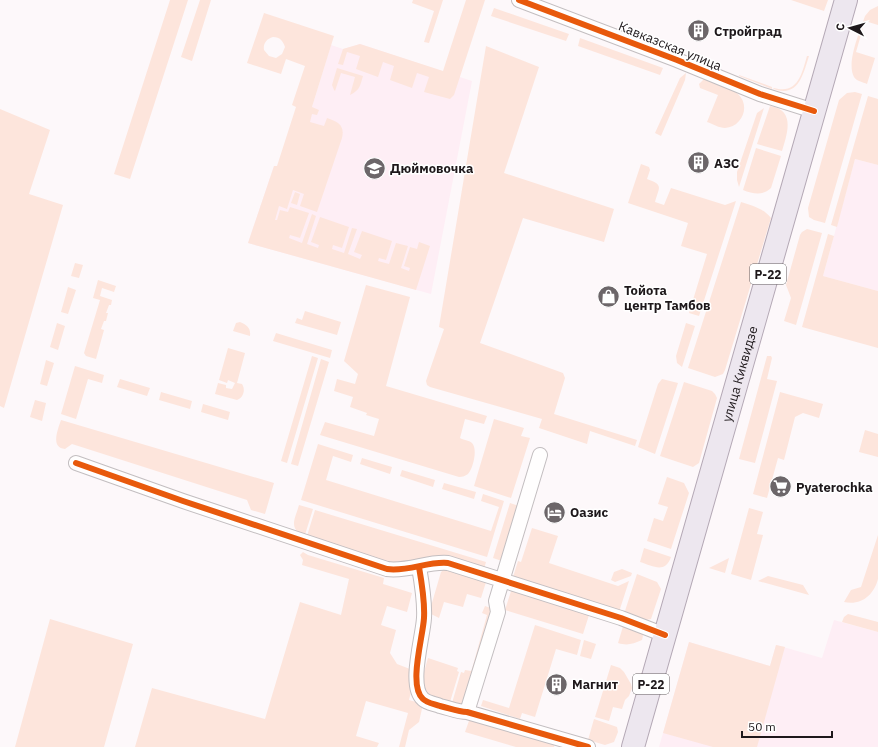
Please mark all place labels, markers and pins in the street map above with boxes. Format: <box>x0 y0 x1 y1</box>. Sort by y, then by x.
building icon: Стройград <box>686 18 712 44</box>
place label: Стройград <box>714 23 782 40</box>
building icon: АЗС <box>686 150 712 176</box>
school or university icon: Дюймовочка <box>362 155 388 181</box>
place label: АЗС <box>714 155 740 172</box>
place label: Дюймовочка <box>390 160 473 177</box>
place label: Тойота центр Тамбов <box>624 282 711 314</box>
shop icon: Тойота центр Тамбов <box>595 284 621 310</box>
supermarket icon: Pyaterochka <box>767 474 793 500</box>
place label: Pyaterochka <box>796 479 873 496</box>
hotel icon: Оазис <box>541 499 567 525</box>
place label: Оазис <box>570 504 609 521</box>
building icon: Магнит <box>544 671 570 697</box>
place label: Магнит <box>572 676 619 693</box>

